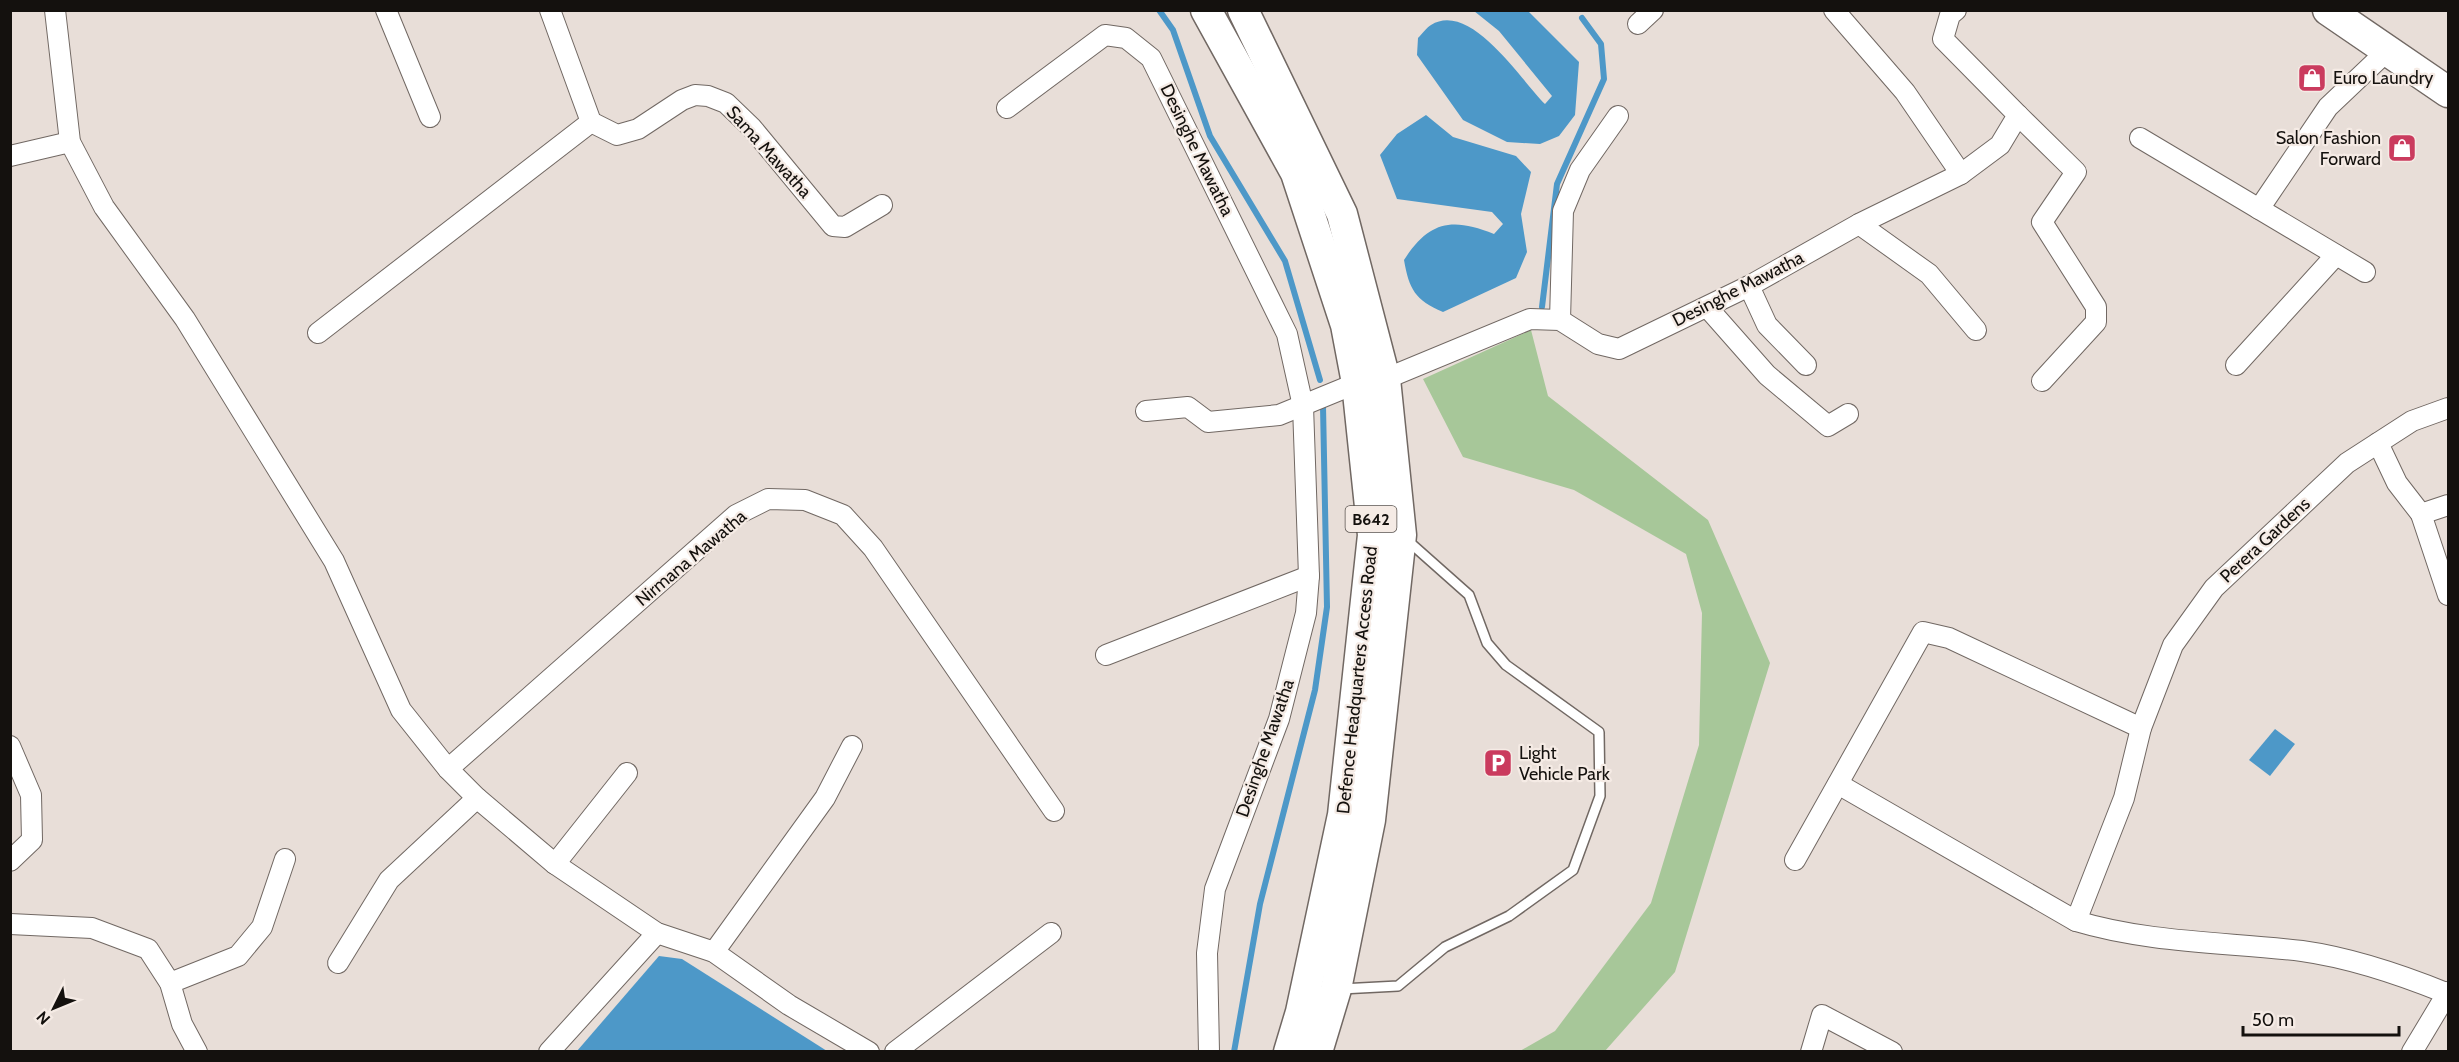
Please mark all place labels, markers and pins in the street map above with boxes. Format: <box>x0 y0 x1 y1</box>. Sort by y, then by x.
shop icon: Euro Laundry <box>2296 62 2328 94</box>
place label: Euro Laundry <box>2333 67 2433 89</box>
place label: Salon Fashion Forward <box>2276 127 2381 170</box>
shop icon: Salon Fashion Forward <box>2386 132 2418 164</box>
place label: Light Vehicle Park <box>1519 742 1611 785</box>
parking icon: Light Vehicle Park <box>1482 747 1514 779</box>

